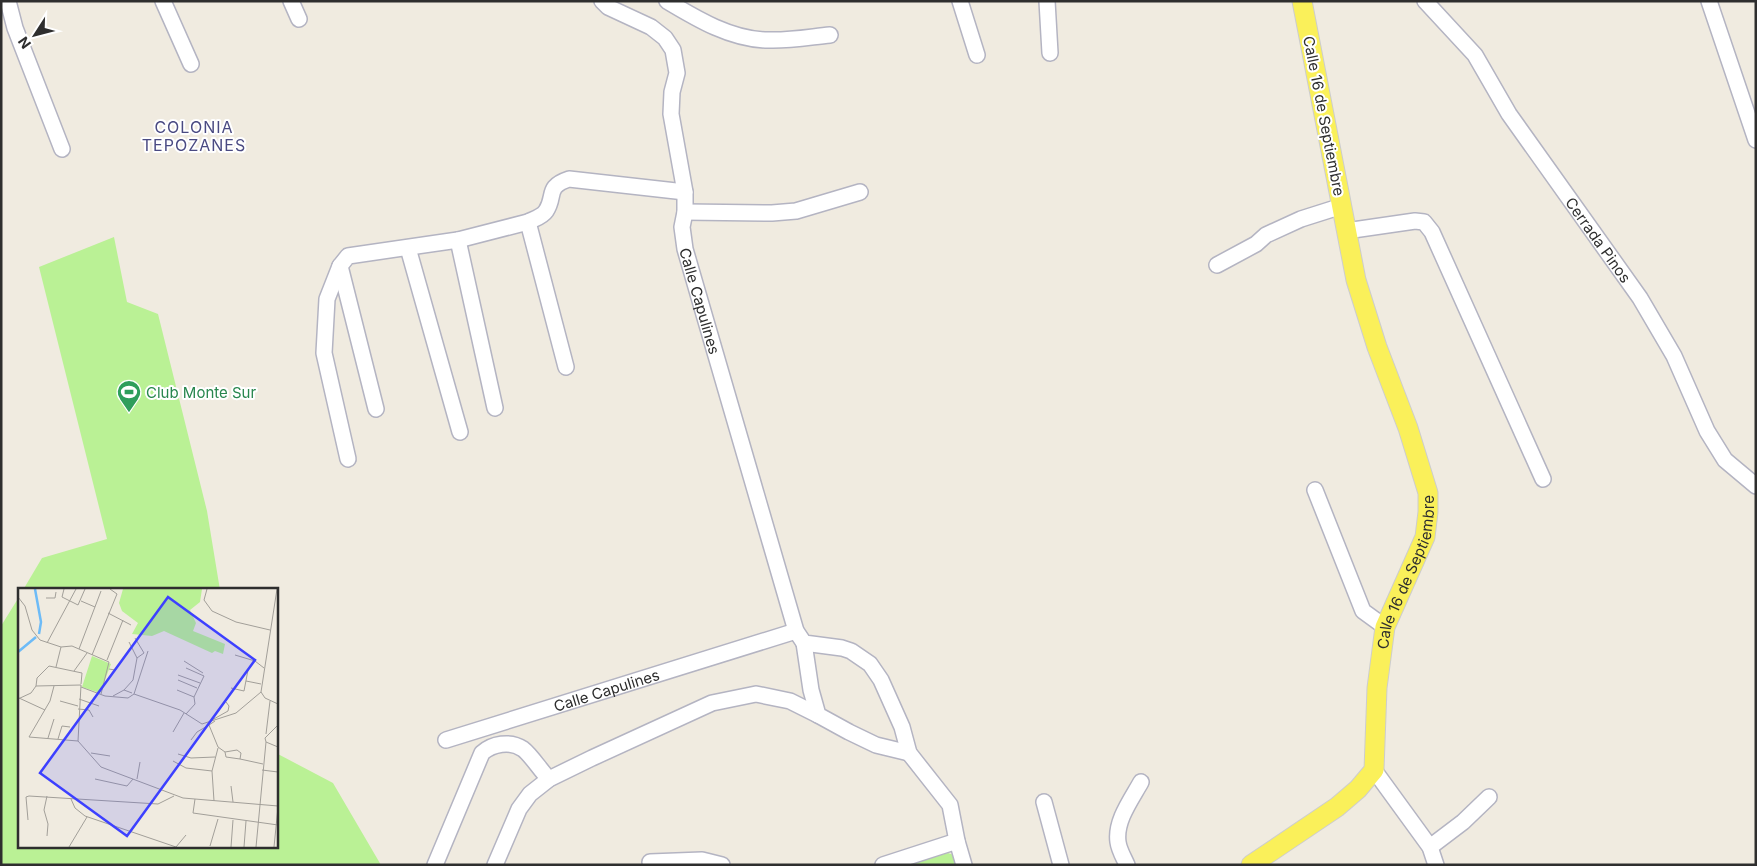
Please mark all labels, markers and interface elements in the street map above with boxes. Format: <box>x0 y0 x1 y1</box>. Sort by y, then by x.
north arrow <box>10 10 60 60</box>
text: N <box>14 34 34 52</box>
street label: Calle 16 de Septiembre <box>1299 34 1349 198</box>
district label: COLONIA TEPOZANES <box>142 117 246 155</box>
street label: Cerrada Pinos <box>1562 193 1635 286</box>
street label: Calle Capulines <box>676 246 725 356</box>
sports icon: Club Monte Sur <box>116 379 142 413</box>
place label: Club Monte Sur <box>146 383 256 402</box>
street label: Calle 16 de Septiembre <box>1373 495 1438 650</box>
inset map <box>18 588 278 848</box>
street label: Calle Capulines <box>551 665 662 715</box>

